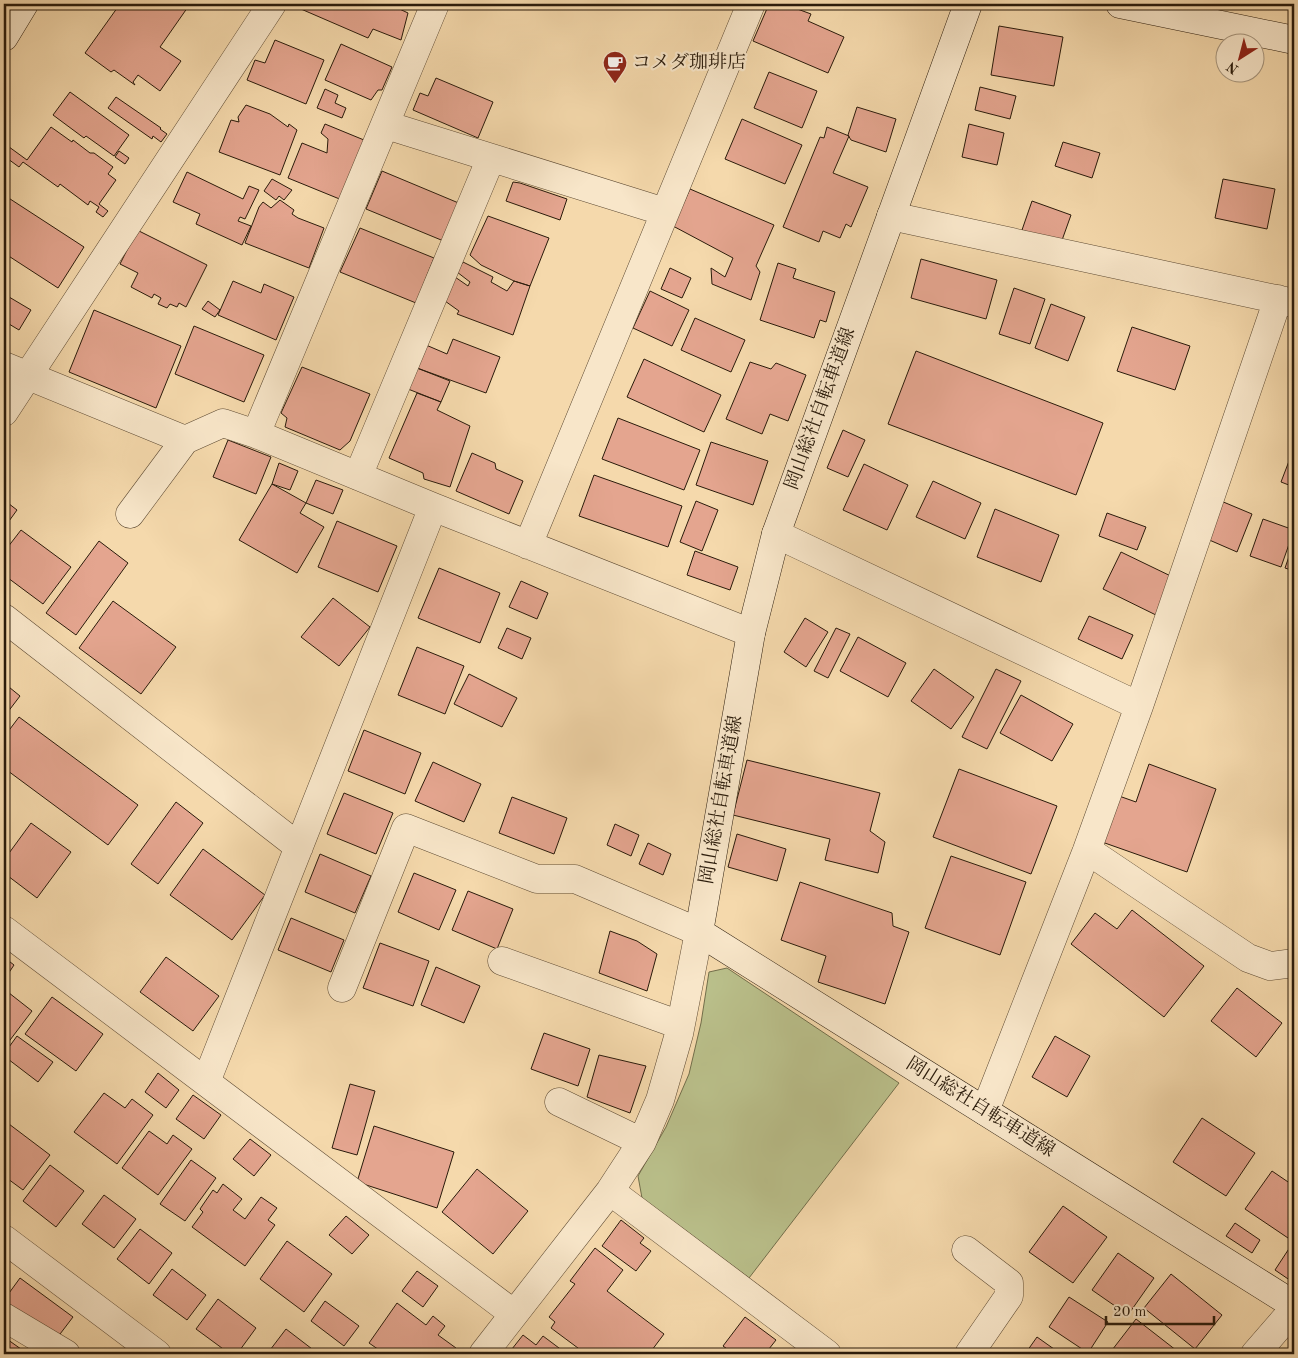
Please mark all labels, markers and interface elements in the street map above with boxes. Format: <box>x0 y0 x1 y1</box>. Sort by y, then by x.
north arrow <box>1216 32 1266 82</box>
cafe icon: コメダ珈琲店 <box>602 50 628 84</box>
place label: コメダ珈琲店 <box>632 52 746 73</box>
text: N <box>1224 59 1241 77</box>
street label: 岡山総社自転車道線 <box>780 324 859 493</box>
street label: 岡山総社自転車道線 <box>695 714 746 886</box>
street label: 岡山総社自転車道線 <box>902 1052 1059 1161</box>
scale bar <box>1106 1293 1213 1325</box>
text: 20 m <box>1113 1305 1147 1320</box>

